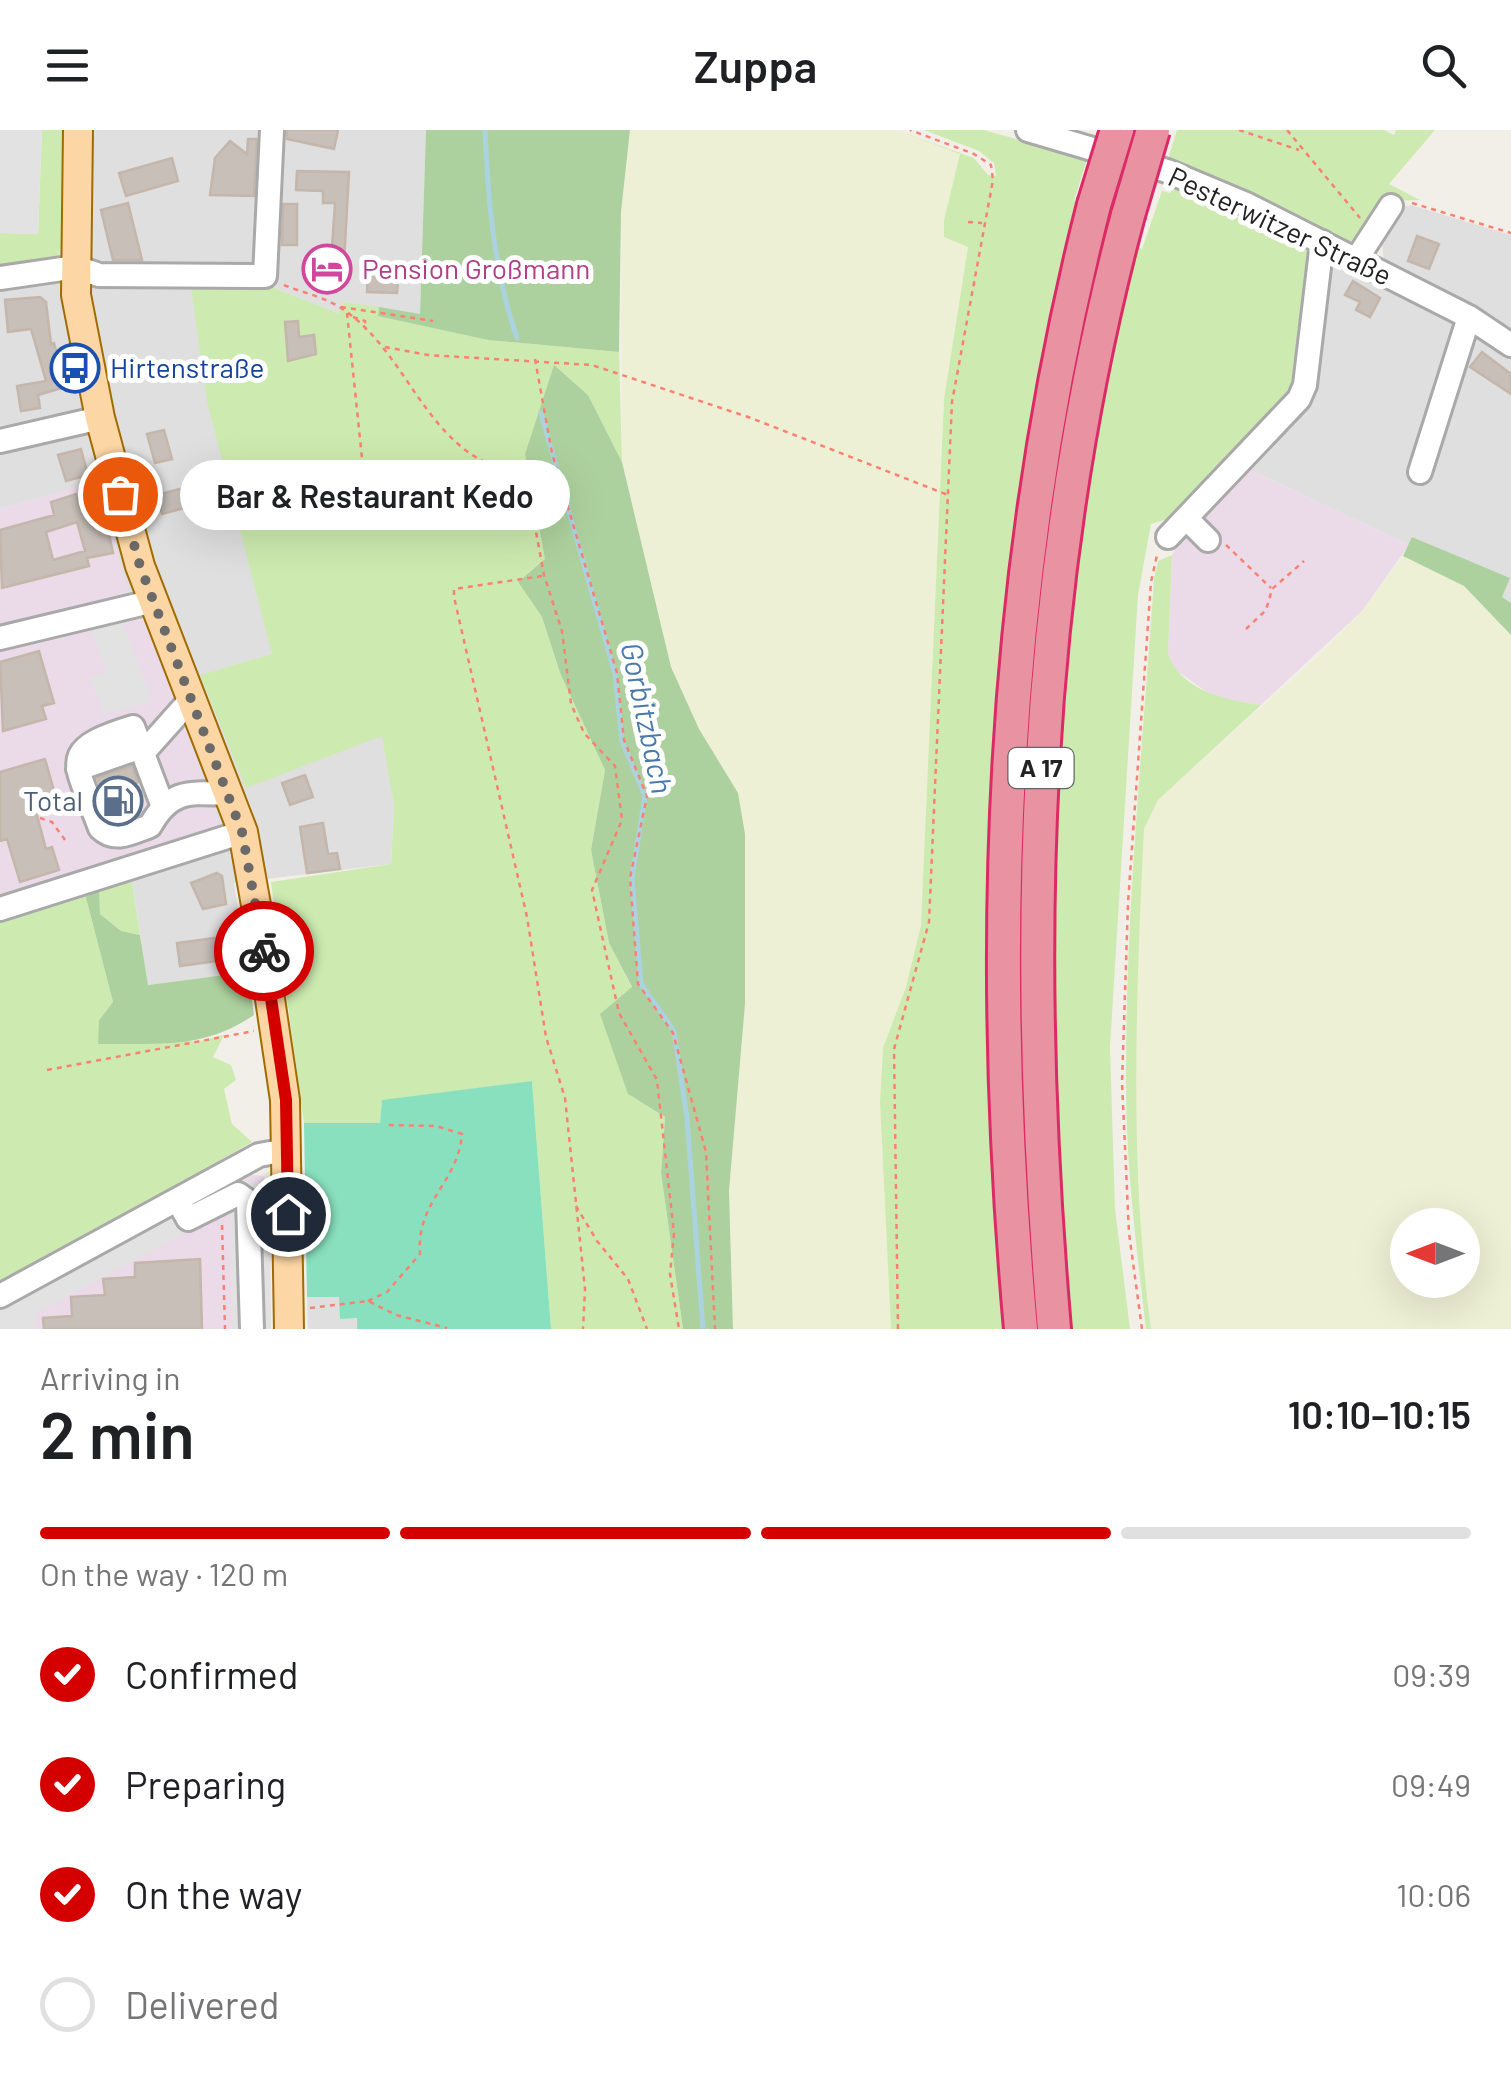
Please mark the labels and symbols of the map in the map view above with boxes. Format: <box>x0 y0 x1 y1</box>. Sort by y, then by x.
street label: Pesterwitzer Straße <box>1164 159 1397 292</box>
hotel icon: Pension Großmann <box>301 243 353 295</box>
place label: Pension Großmann <box>362 251 590 285</box>
bus stop icon: Hirtenstraße <box>49 342 101 394</box>
place label: Hirtenstraße <box>110 350 264 384</box>
pin <box>78 452 163 537</box>
callout: Bar & Restaurant Kedo <box>180 459 570 529</box>
water label: Gorbitzbach <box>614 639 682 796</box>
road number: A 17 <box>1008 748 1074 788</box>
fuel station icon: Total <box>92 775 144 827</box>
place label: Total <box>23 783 83 817</box>
courier <box>214 901 314 1001</box>
pin <box>246 1172 331 1257</box>
north arrow <box>1390 1208 1480 1298</box>

